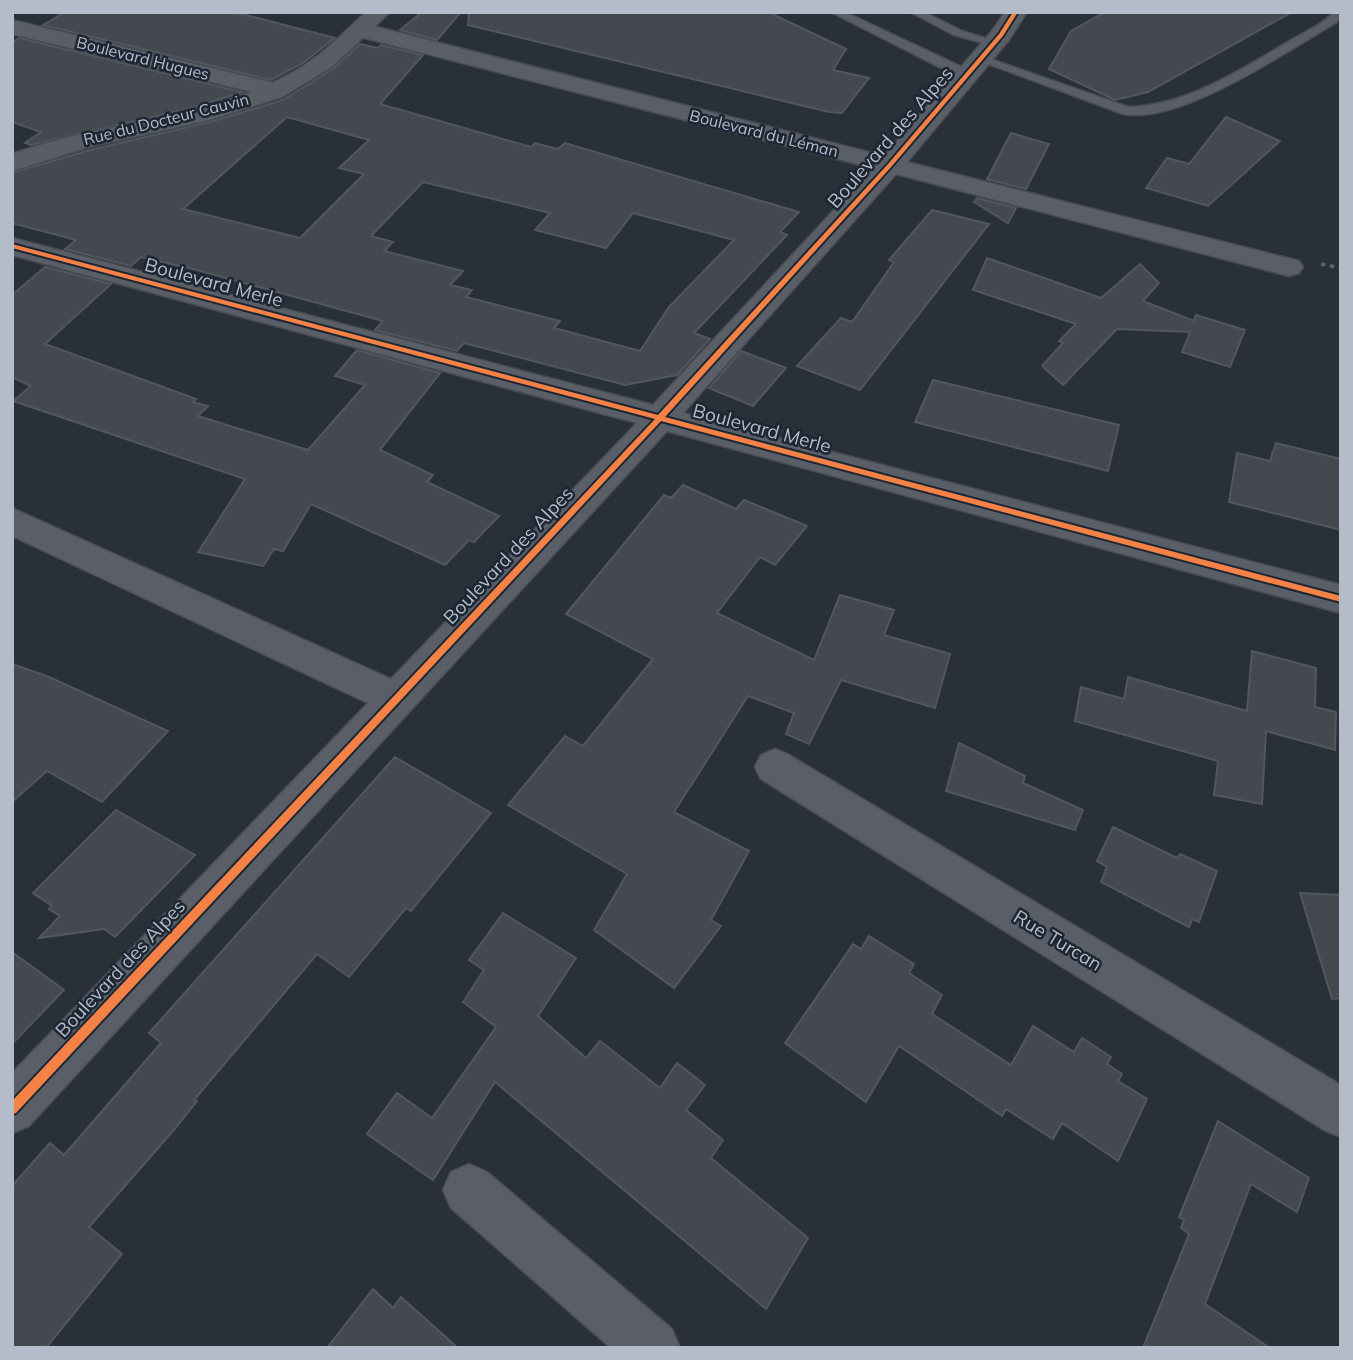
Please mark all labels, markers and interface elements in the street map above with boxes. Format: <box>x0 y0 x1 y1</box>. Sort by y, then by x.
street label: Boulevard Hugues <box>75 32 211 84</box>
street label: Boulevard des Alpes <box>822 61 958 213</box>
street label: Rue du Docteur Cauvin <box>81 89 251 149</box>
street label: Boulevard du Léman <box>688 105 840 161</box>
street label: Boulevard Merle <box>142 252 286 312</box>
street label: Boulevard Merle <box>690 398 834 458</box>
street label: Boulevard des Alpes <box>438 481 578 629</box>
street label: Boulevard des Alpes <box>50 894 190 1042</box>
street label: Rue Turcan <box>1009 904 1107 976</box>

